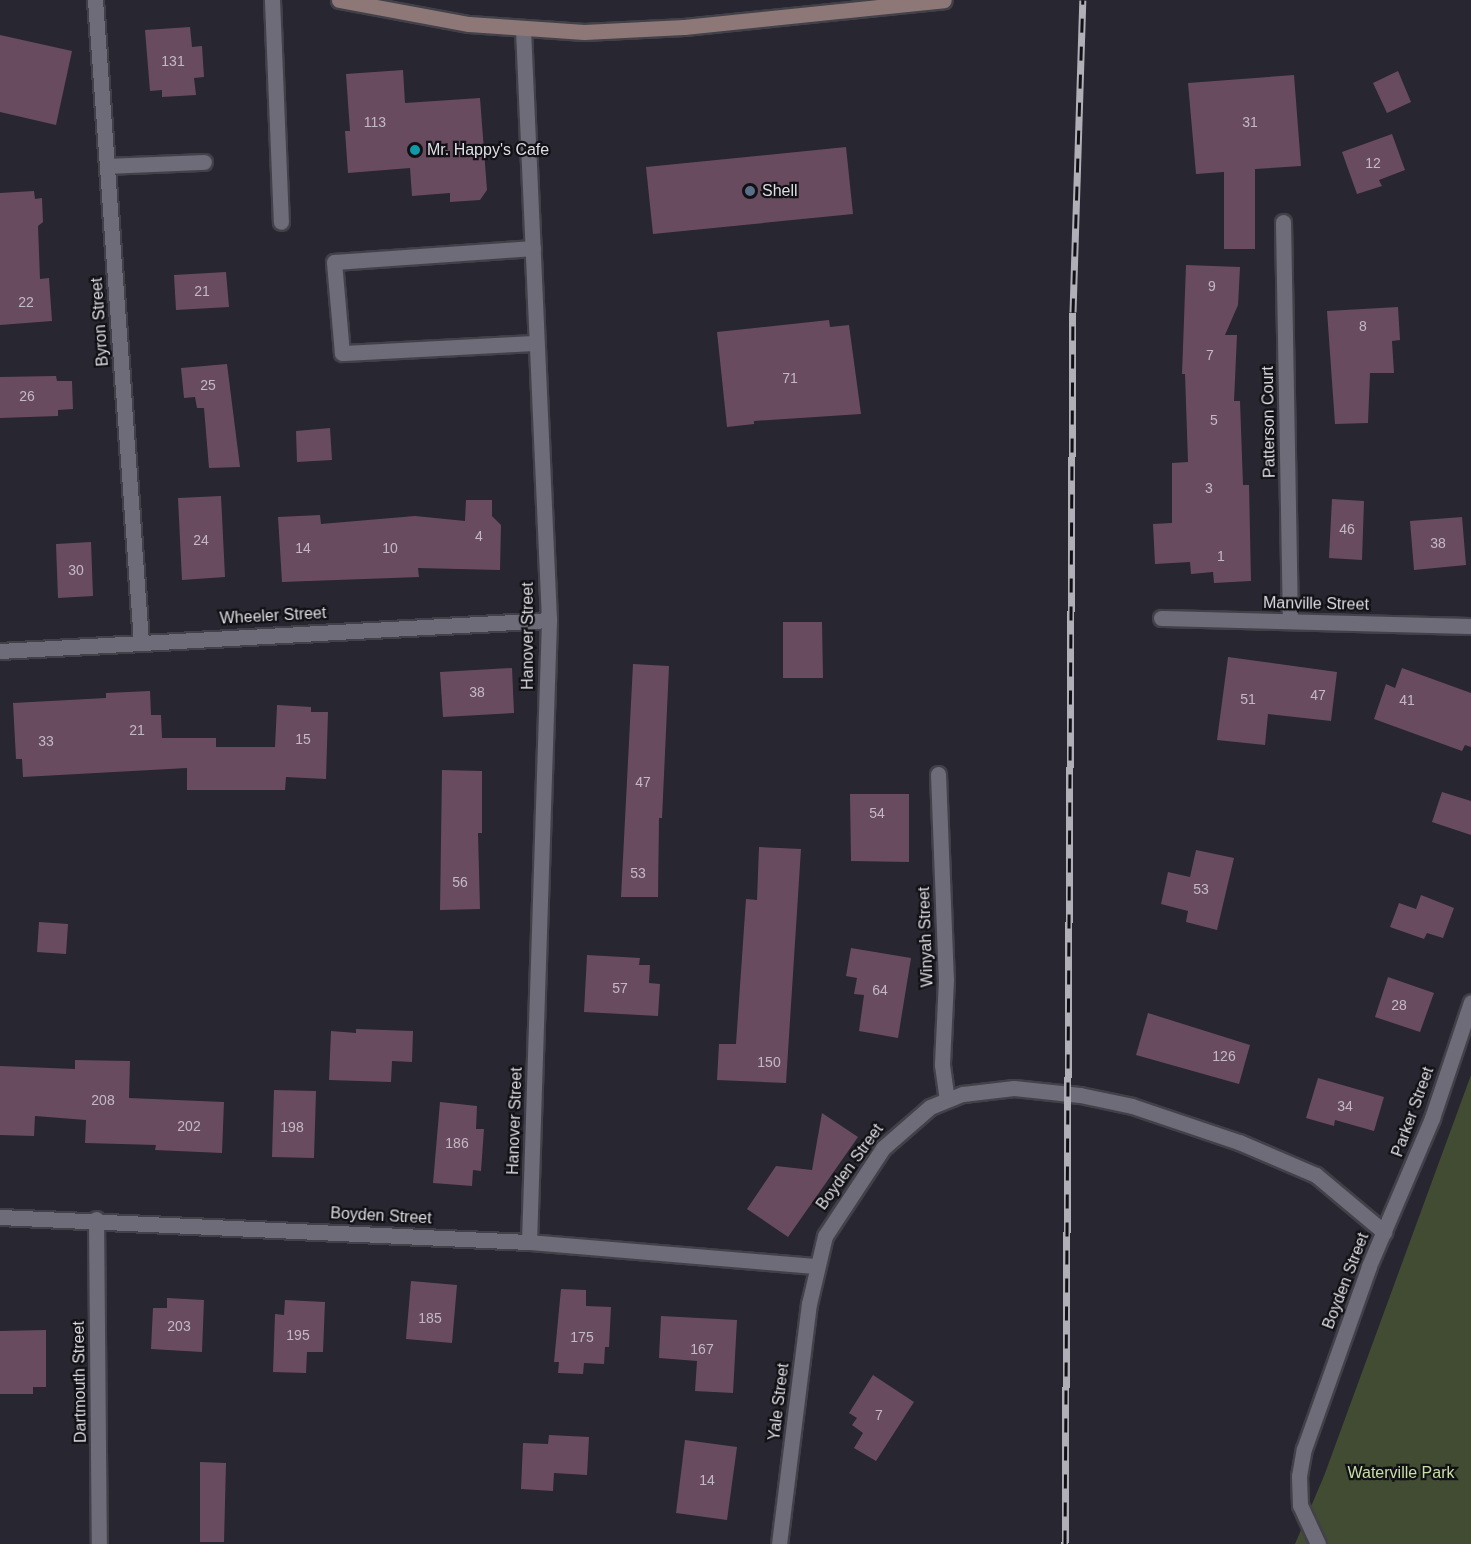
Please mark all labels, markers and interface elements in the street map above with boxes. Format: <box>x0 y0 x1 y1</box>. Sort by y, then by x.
house number: 131 <box>161 53 185 69</box>
house number: 113 <box>364 114 386 130</box>
house number: 31 <box>1242 114 1258 130</box>
place label: Mr. Happy's Cafe <box>427 140 549 160</box>
marker: Mr. Happy's Cafe <box>408 143 422 157</box>
house number: 12 <box>1365 155 1381 171</box>
place label: Shell <box>762 181 798 201</box>
marker: Shell <box>743 184 757 198</box>
street label: Byron Street <box>87 277 113 367</box>
house number: 9 <box>1208 278 1216 294</box>
house number: 21 <box>194 283 210 299</box>
house number: 22 <box>18 294 34 310</box>
house number: 8 <box>1359 318 1367 334</box>
house number: 7 <box>1206 347 1214 363</box>
street label: Patterson Court <box>1258 366 1280 478</box>
house number: 71 <box>782 370 798 386</box>
house number: 25 <box>200 377 216 393</box>
house number: 26 <box>19 388 35 404</box>
house number: 5 <box>1210 412 1218 428</box>
house number: 3 <box>1205 480 1213 496</box>
house number: 46 <box>1339 521 1355 537</box>
house number: 4 <box>475 528 483 544</box>
house number: 24 <box>193 532 209 548</box>
house number: 38 <box>1430 535 1446 551</box>
house number: 14 <box>295 540 311 556</box>
house number: 10 <box>382 540 398 556</box>
house number: 1 <box>1217 548 1225 564</box>
house number: 30 <box>68 562 84 578</box>
street label: Hanover Street <box>518 582 538 690</box>
street label: Manville Street <box>1263 593 1369 615</box>
street label: Wheeler Street <box>219 604 327 628</box>
house number: 38 <box>469 684 485 700</box>
house number: 47 <box>1310 687 1326 703</box>
house number: 51 <box>1240 691 1256 707</box>
house number: 41 <box>1399 692 1415 708</box>
house number: 21 <box>129 722 145 738</box>
house number: 15 <box>295 731 311 747</box>
house number: 33 <box>38 733 54 749</box>
house number: 47 <box>635 774 651 790</box>
house number: 54 <box>869 805 885 821</box>
house number: 53 <box>630 865 646 881</box>
house number: 56 <box>452 874 468 890</box>
house number: 53 <box>1193 881 1209 897</box>
street label: Winyah Street <box>915 886 937 988</box>
house number: 57 <box>612 980 628 996</box>
house number: 64 <box>872 982 888 998</box>
house number: 28 <box>1391 997 1407 1013</box>
house number: 126 <box>1212 1048 1236 1064</box>
house number: 150 <box>757 1054 781 1070</box>
street label: Parker Street <box>1388 1064 1438 1160</box>
street label: Hanover Street <box>504 1067 526 1175</box>
house number: 208 <box>91 1092 115 1108</box>
house number: 34 <box>1337 1098 1353 1114</box>
house number: 202 <box>177 1118 201 1134</box>
house number: 198 <box>280 1119 304 1135</box>
street label: Boyden Street <box>812 1120 888 1214</box>
house number: 186 <box>445 1135 469 1151</box>
street label: Boyden Street <box>330 1204 432 1228</box>
street label: Boyden Street <box>1319 1230 1373 1332</box>
house number: 185 <box>418 1310 442 1326</box>
house number: 203 <box>167 1318 191 1334</box>
street label: Dartmouth Street <box>69 1321 91 1443</box>
house number: 195 <box>286 1327 310 1343</box>
house number: 175 <box>570 1329 594 1345</box>
house number: 167 <box>690 1341 714 1357</box>
street label: Yale Street <box>765 1362 793 1442</box>
house number: 7 <box>875 1407 883 1423</box>
park label: Waterville Park <box>1348 1463 1454 1483</box>
house number: 14 <box>699 1472 715 1488</box>

